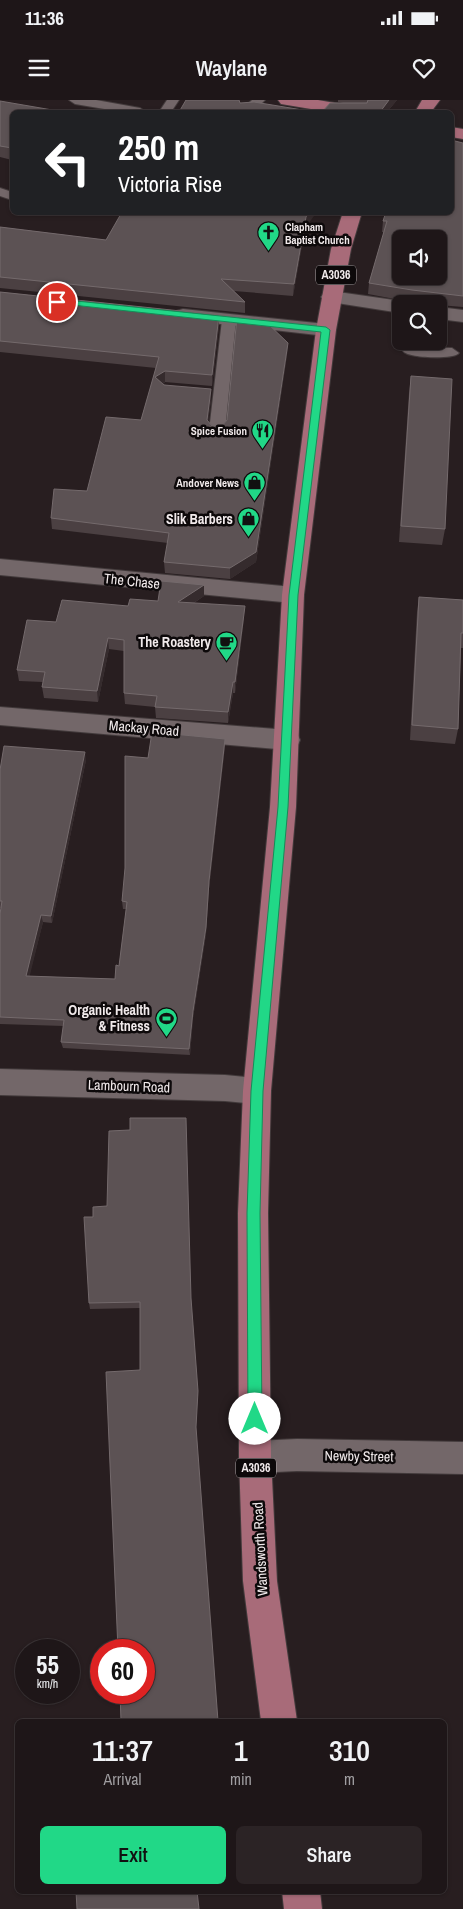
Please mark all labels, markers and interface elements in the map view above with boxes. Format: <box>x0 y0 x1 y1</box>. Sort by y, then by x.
text: 11:36 <box>25 5 64 31</box>
text: Waylane <box>196 53 267 83</box>
icon: menu <box>25 54 53 82</box>
icon: heart <box>410 54 438 82</box>
text: 250 m <box>118 124 199 171</box>
icon: left <box>35 130 100 195</box>
text: Victoria Rise <box>118 169 222 199</box>
place label: Clapham Baptist Church <box>285 220 350 247</box>
church icon: Clapham Baptist Church <box>257 221 281 252</box>
map controls <box>392 230 447 350</box>
button: sound <box>392 230 447 285</box>
road number: A3036 <box>316 266 356 284</box>
pin <box>36 281 78 323</box>
icon: arrive <box>43 288 71 316</box>
button: search <box>392 295 447 350</box>
restaurant icon: Spice Fusion <box>251 419 275 450</box>
place label: Spice Fusion <box>191 424 247 438</box>
shop icon: Andover News <box>243 471 267 502</box>
place label: Andover News <box>176 476 239 490</box>
shop icon: Slik Barbers <box>237 507 261 538</box>
place label: Slik Barbers <box>166 510 233 528</box>
street label: The Chase <box>103 569 161 593</box>
cafe icon: The Roastery <box>215 630 239 661</box>
place label: The Roastery <box>138 633 212 651</box>
street label: Mackay Road <box>108 716 180 740</box>
place label: Organic Health & Fitness <box>68 1001 150 1035</box>
sports icon: Organic Health & Fitness <box>154 1006 178 1037</box>
street label: Lambourn Road <box>88 1076 170 1096</box>
position arrow <box>228 1392 280 1444</box>
street label: Newby Street <box>324 1446 394 1466</box>
road number: A3036 <box>236 1459 276 1478</box>
street label: Wandsworth Road <box>249 1502 271 1596</box>
speed limit sign: 60 <box>90 1639 155 1704</box>
text: 55 <box>36 1648 59 1682</box>
text: km/h <box>37 1676 58 1692</box>
text: 11:37 <box>92 1730 153 1770</box>
text: 1 <box>234 1730 248 1770</box>
text: 310 <box>329 1730 370 1770</box>
text: Arrival <box>104 1768 141 1790</box>
text: min <box>230 1768 252 1790</box>
text: m <box>344 1768 355 1790</box>
button: Exit <box>40 1826 226 1884</box>
button: Share <box>236 1826 422 1884</box>

